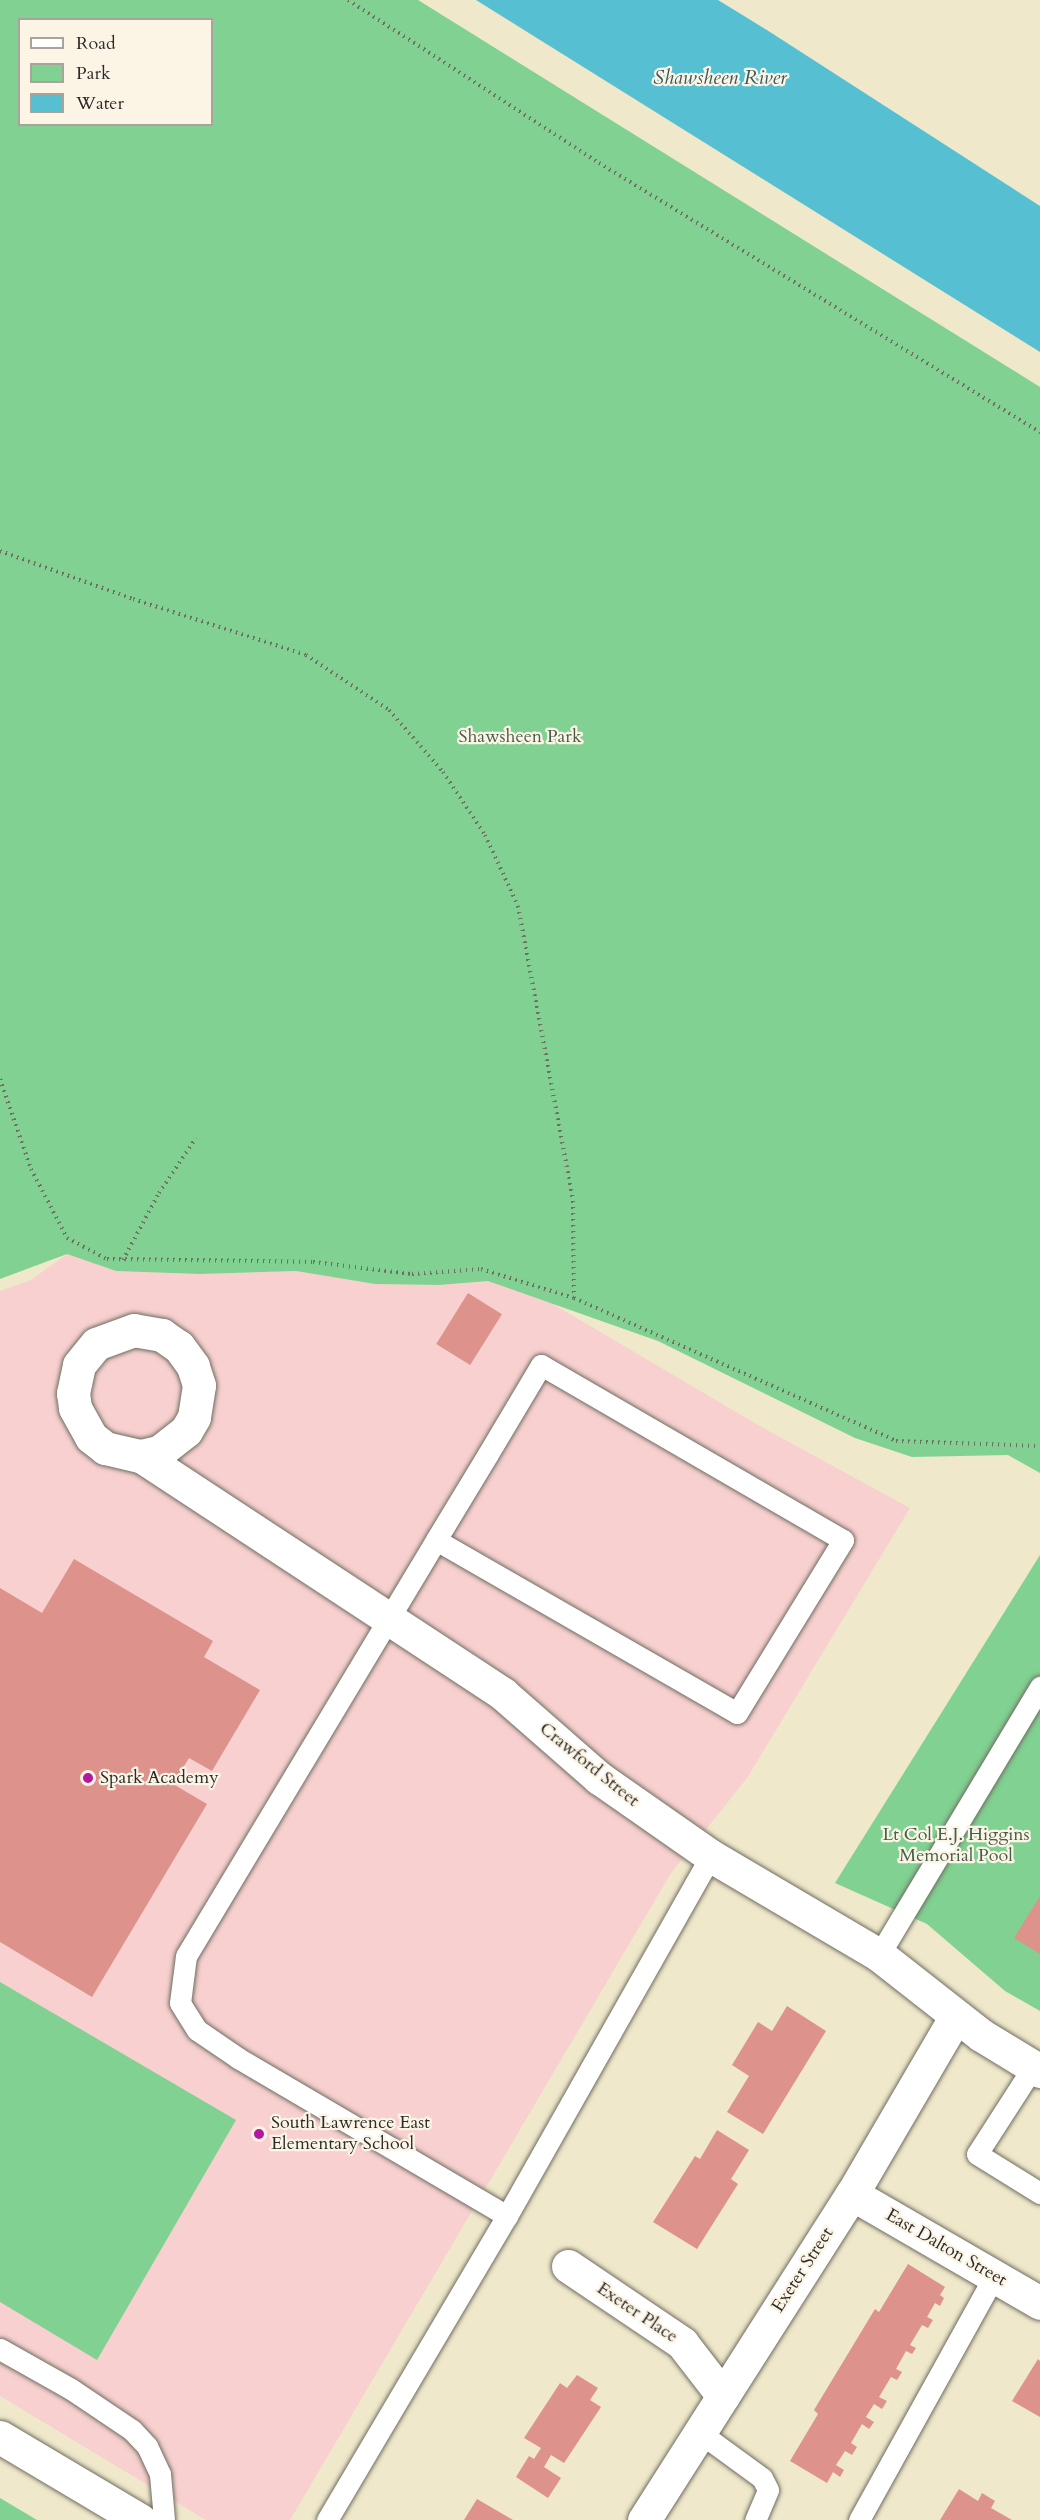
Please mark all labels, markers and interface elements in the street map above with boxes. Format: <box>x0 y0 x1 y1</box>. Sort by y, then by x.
legend <box>18 18 213 126</box>
text: Road <box>76 31 116 56</box>
text: Park <box>76 61 111 86</box>
water label: Shawsheen River <box>653 65 787 89</box>
text: Water <box>76 91 124 116</box>
park label: Shawsheen Park <box>458 726 582 748</box>
street label: Crawford Street <box>535 1718 643 1812</box>
place label: Spark Academy <box>100 1767 219 1789</box>
marker: Spark Academy <box>81 1771 95 1785</box>
park label: Lt Col E.J. Higgins Memorial Pool <box>882 1825 1030 1868</box>
place label: South Lawrence East Elementary School <box>271 2113 430 2156</box>
marker: South Lawrence East Elementary School <box>252 2127 266 2141</box>
street label: East Dalton Street <box>882 2205 1010 2291</box>
street label: Exeter Street <box>768 2224 838 2316</box>
street label: Exeter Place <box>592 2278 682 2348</box>

